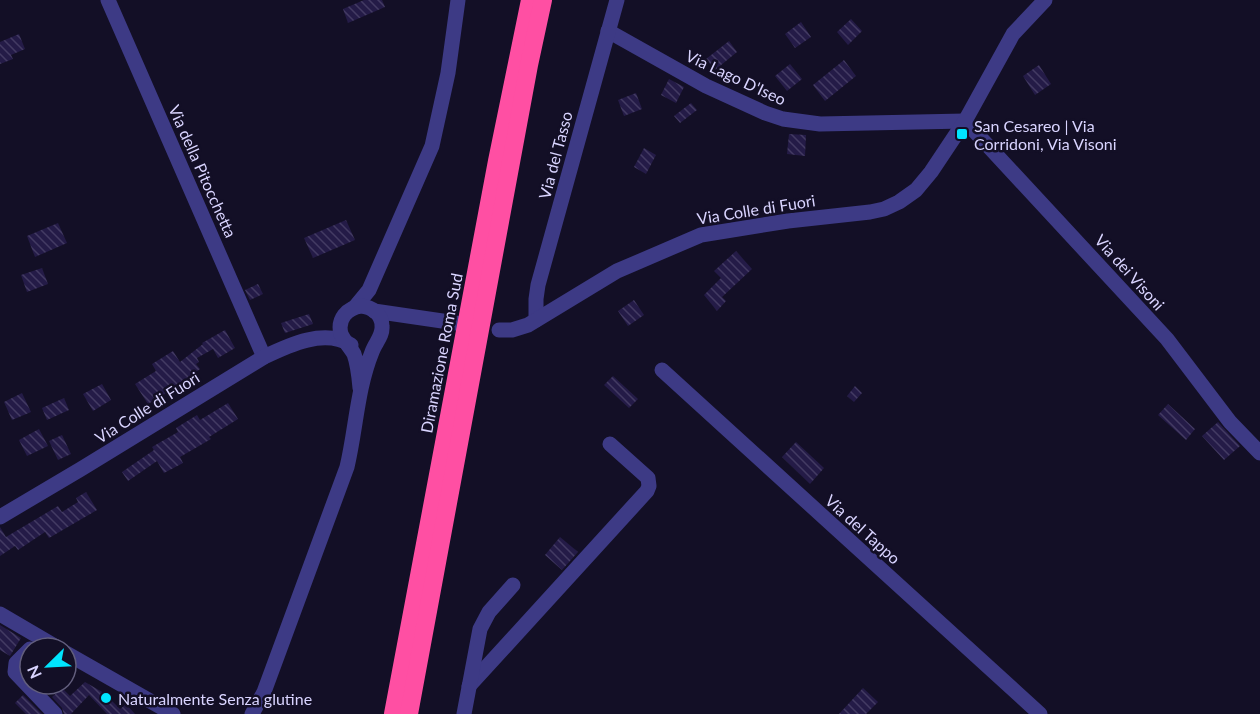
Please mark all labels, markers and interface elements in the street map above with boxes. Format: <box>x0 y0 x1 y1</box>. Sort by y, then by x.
street label: Via Lago D'Iseo <box>683 45 789 109</box>
street label: Via della Pitocchetta <box>165 102 241 240</box>
street label: Via del Tasso <box>534 109 576 201</box>
place label: San Cesareo | Via Corridoni, Via Visoni <box>974 116 1117 153</box>
marker: San Cesareo | Via Corridoni, Via Visoni <box>955 127 969 141</box>
street label: Via Colle di Fuori <box>696 190 816 228</box>
street label: Via dei Visoni <box>1091 230 1169 314</box>
street label: Diramazione Roma Sud <box>416 271 466 435</box>
street label: Via Colle di Fuori <box>91 367 203 447</box>
street label: Via del Tappo <box>822 490 904 568</box>
north arrow <box>18 636 78 696</box>
text: N <box>23 663 45 682</box>
place label: Naturalmente Senza glutine <box>118 689 312 708</box>
marker: Naturalmente Senza glutine <box>99 691 113 705</box>

